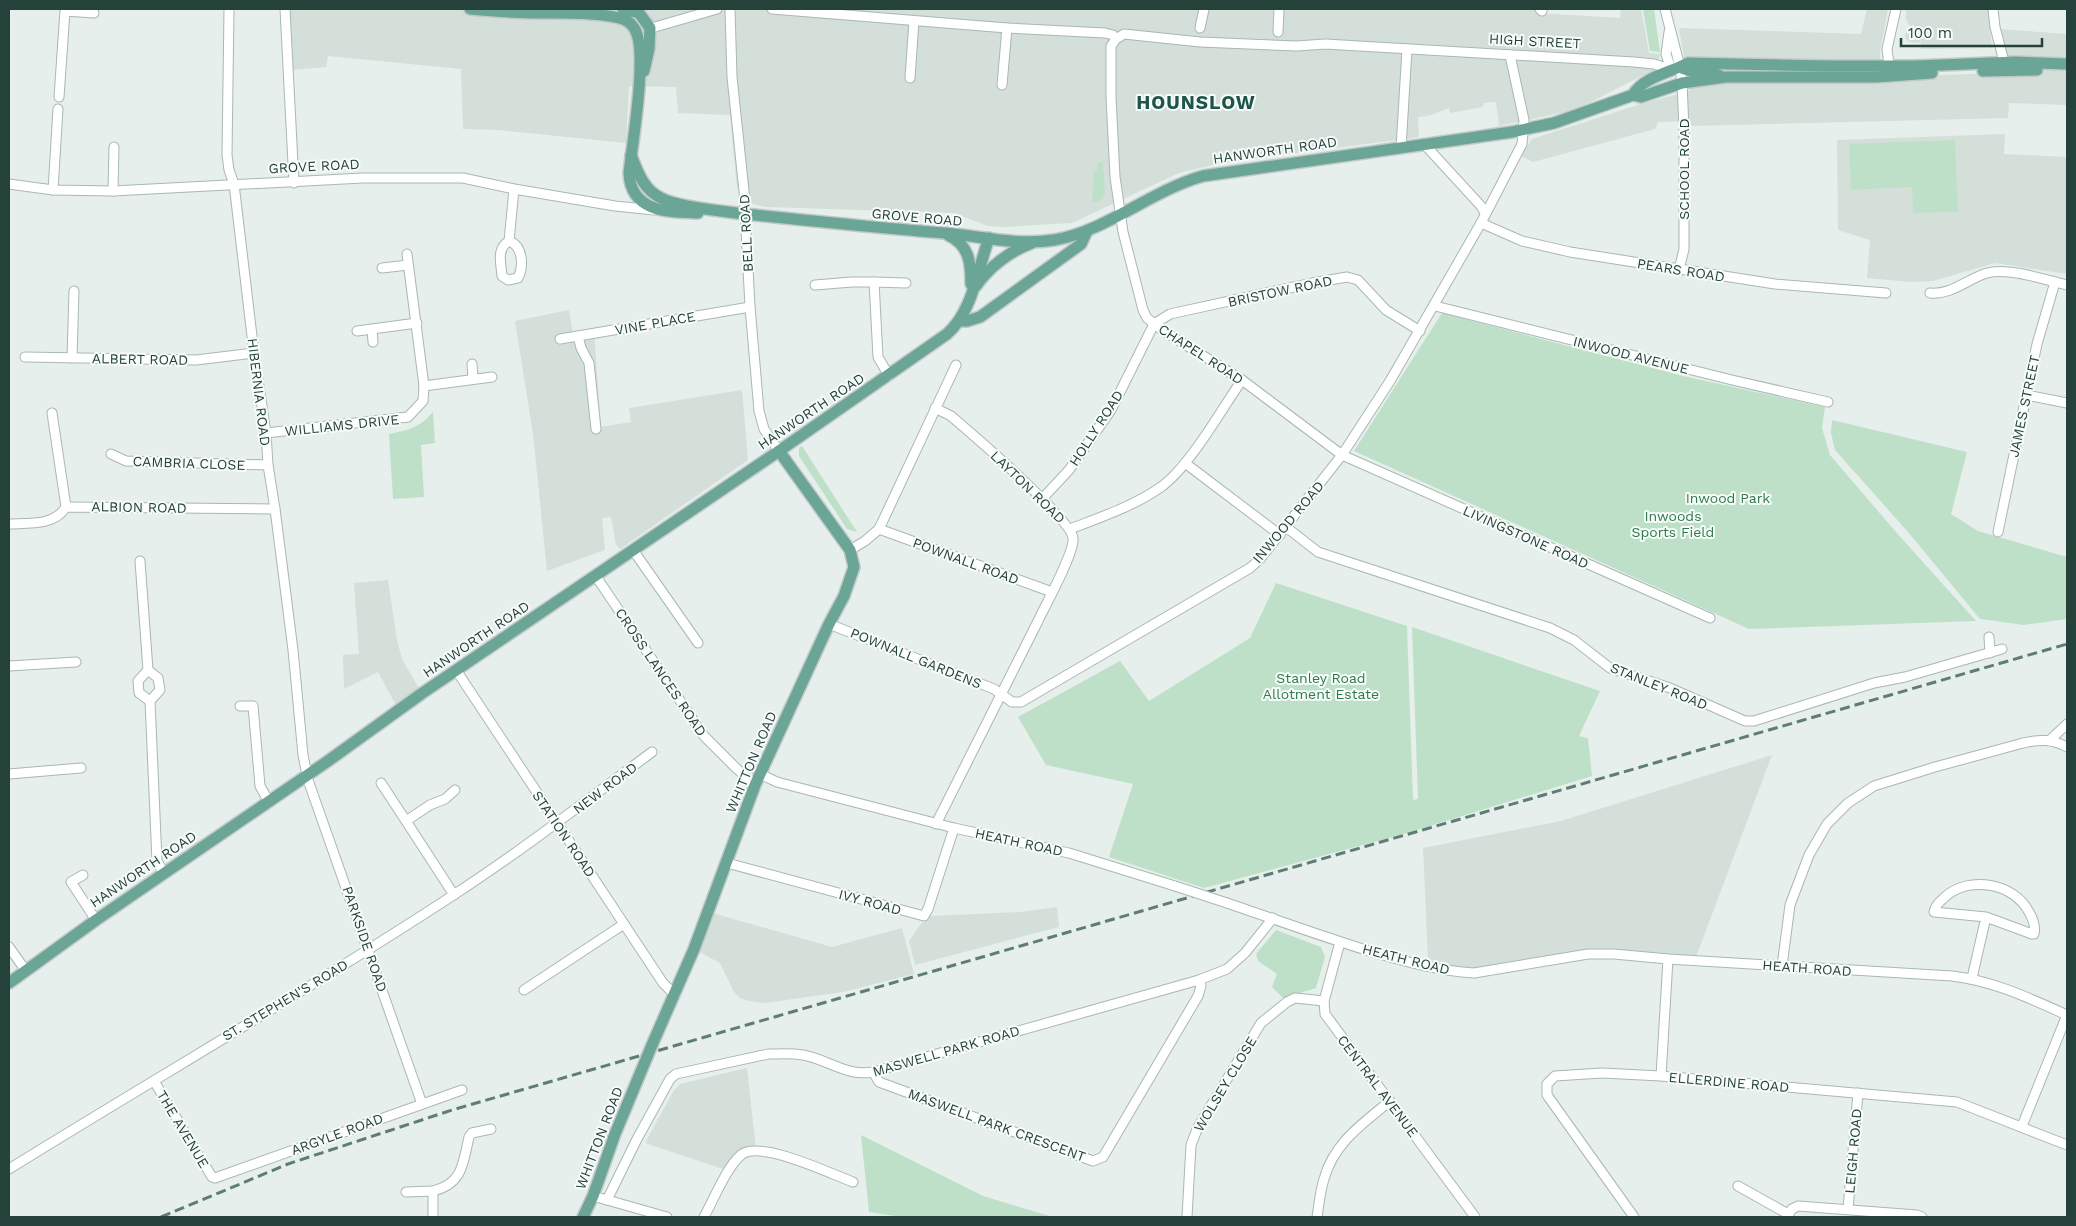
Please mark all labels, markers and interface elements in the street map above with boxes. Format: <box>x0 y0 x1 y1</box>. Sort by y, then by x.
scale bar <box>1901 15 2042 47</box>
text: 100 m <box>1908 24 1952 42</box>
street label: HIGH STREET <box>1489 31 1582 51</box>
district label: HOUNSLOW <box>1136 91 1256 114</box>
street label: SCHOOL ROAD <box>1676 118 1692 220</box>
street label: HANWORTH ROAD <box>1212 133 1338 167</box>
street label: GROVE ROAD <box>268 156 360 176</box>
street label: BELL ROAD <box>736 194 756 272</box>
street label: GROVE ROAD <box>871 205 963 229</box>
street label: PEARS ROAD <box>1636 255 1726 285</box>
street label: BRISTOW ROAD <box>1226 272 1334 310</box>
street label: VINE PLACE <box>613 308 697 338</box>
street label: CHAPEL ROAD <box>1156 321 1246 387</box>
street label: INWOOD AVENUE <box>1572 333 1691 377</box>
street label: HIBERNIA ROAD <box>244 337 274 447</box>
street label: ALBERT ROAD <box>92 350 188 368</box>
street label: JAMES STREET <box>2005 353 2043 459</box>
street label: HANWORTH ROAD <box>755 369 867 453</box>
street label: HOLLY ROAD <box>1066 387 1126 469</box>
street label: WILLIAMS DRIVE <box>284 411 400 439</box>
street label: LAYTON ROAD <box>988 448 1068 526</box>
street label: CAMBRIA CLOSE <box>132 453 246 473</box>
street label: INWOOD ROAD <box>1249 478 1327 566</box>
park label: Inwood Park <box>1686 490 1770 506</box>
street label: ALBION ROAD <box>91 498 187 516</box>
street label: LIVINGSTONE ROAD <box>1461 502 1591 572</box>
park label: Inwoods Sports Field <box>1632 508 1714 540</box>
street label: POWNALL ROAD <box>911 534 1021 588</box>
street label: HANWORTH ROAD <box>420 597 532 681</box>
street label: CROSS LANCES ROAD <box>612 605 710 739</box>
street label: POWNALL GARDENS <box>848 624 984 692</box>
street label: STANLEY ROAD <box>1608 659 1710 713</box>
park label: Stanley Road Allotment Estate <box>1263 670 1379 702</box>
street label: WHITTON ROAD <box>722 709 780 815</box>
street label: NEW ROAD <box>570 759 640 817</box>
street label: STATION ROAD <box>529 788 599 880</box>
street label: HEATH ROAD <box>974 825 1064 859</box>
street label: HANWORTH ROAD <box>87 827 199 911</box>
street label: PARKSIDE ROAD <box>339 884 391 994</box>
street label: IVY ROAD <box>837 886 903 918</box>
street label: HEATH ROAD <box>1361 940 1451 978</box>
street label: ST. STEPHEN'S ROAD <box>219 956 351 1044</box>
street label: HEATH ROAD <box>1762 957 1852 979</box>
street label: MASWELL PARK ROAD <box>871 1022 1021 1080</box>
street label: CENTRAL AVENUE <box>1334 1032 1422 1140</box>
street label: WOLSEY CLOSE <box>1190 1033 1260 1135</box>
street label: ELLERDINE ROAD <box>1668 1069 1790 1095</box>
street label: WHITTON ROAD <box>572 1084 626 1192</box>
street label: MASWELL PARK CRESCENT <box>906 1085 1088 1165</box>
street label: THE AVENUE <box>154 1087 212 1171</box>
street label: LEIGH ROAD <box>1841 1108 1865 1194</box>
street label: ARGYLE ROAD <box>289 1110 385 1158</box>

